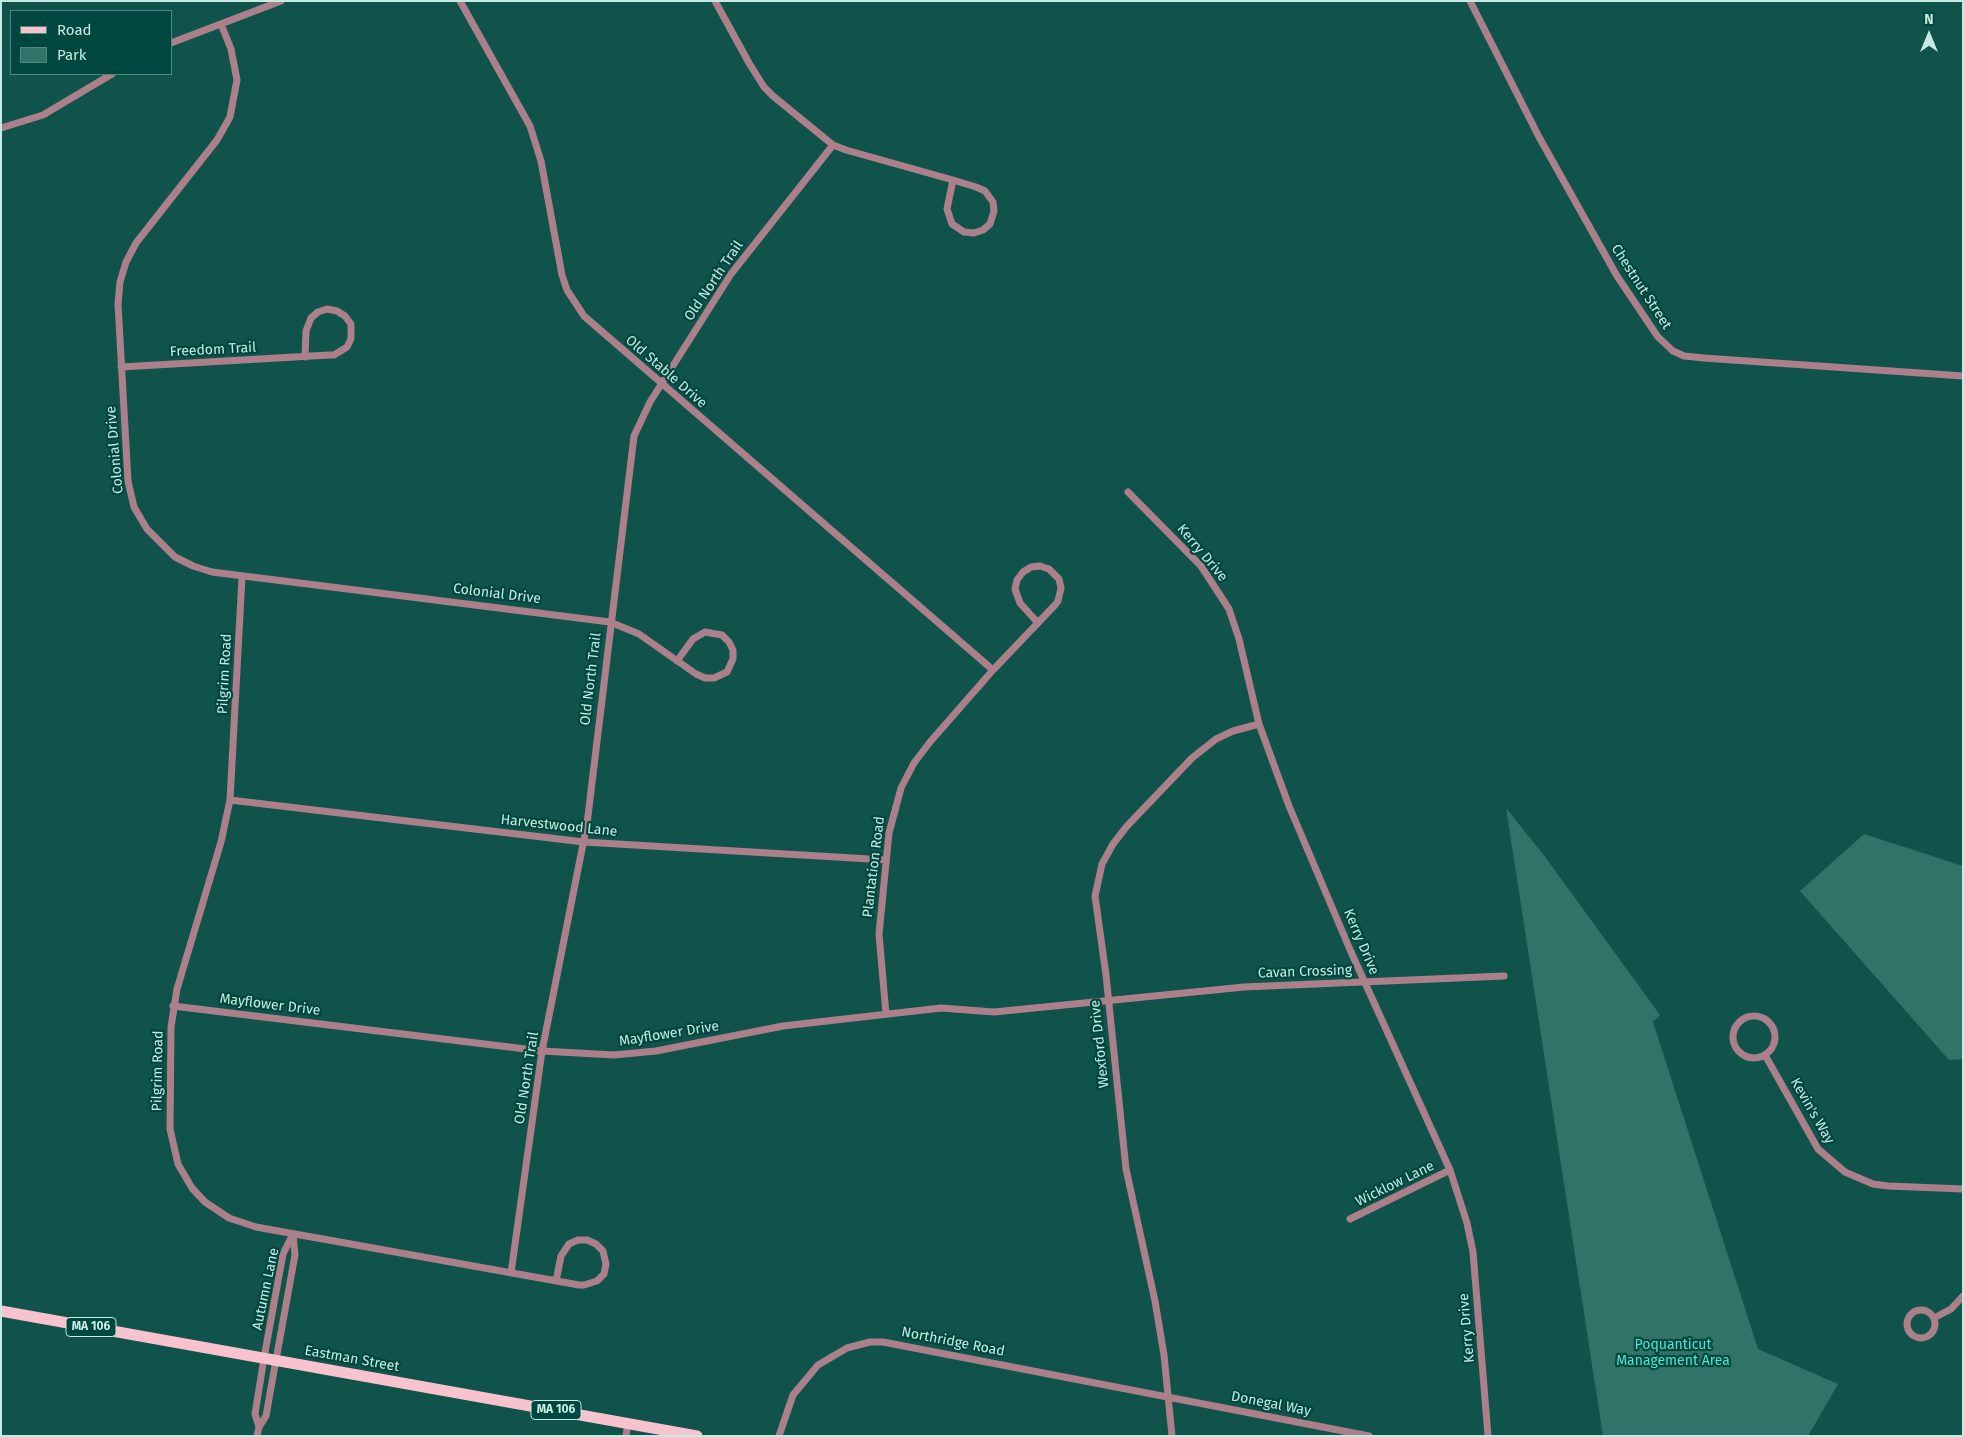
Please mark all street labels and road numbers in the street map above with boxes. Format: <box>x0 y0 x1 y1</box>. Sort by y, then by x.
street label: Old North Trail <box>681 238 747 324</box>
street label: Chestnut Street <box>1607 241 1675 333</box>
street label: Old Stable Drive <box>622 332 710 412</box>
street label: Freedom Trail <box>169 339 257 361</box>
street label: Colonial Drive <box>103 405 127 495</box>
street label: Kerry Drive <box>1173 521 1231 585</box>
street label: Colonial Drive <box>452 580 542 608</box>
street label: Old North Trail <box>577 632 605 726</box>
street label: Pilgrim Road <box>214 633 236 715</box>
street label: Harvestwood Lane <box>500 812 618 840</box>
street label: Plantation Road <box>859 815 889 919</box>
street label: Kerry Drive <box>1340 907 1382 977</box>
street label: Cavan Crossing <box>1258 962 1352 982</box>
street label: Mayflower Drive <box>219 990 321 1020</box>
street label: Wexford Drive <box>1087 999 1113 1089</box>
street label: Mayflower Drive <box>618 1018 720 1050</box>
street label: Pilgrim Road <box>149 1030 167 1112</box>
street label: Old North Trail <box>511 1031 543 1125</box>
street label: Kevin's Way <box>1786 1075 1838 1147</box>
street label: Wicklow Lane <box>1353 1158 1437 1210</box>
street label: Autumn Lane <box>249 1246 283 1332</box>
street label: Kerry Drive <box>1456 1292 1478 1364</box>
road number: MA 106 <box>66 1318 116 1336</box>
street label: Northridge Road <box>900 1324 1006 1360</box>
street label: Eastman Street <box>303 1342 401 1376</box>
street label: Donegal Way <box>1230 1388 1312 1420</box>
road number: MA 106 <box>531 1400 581 1420</box>

